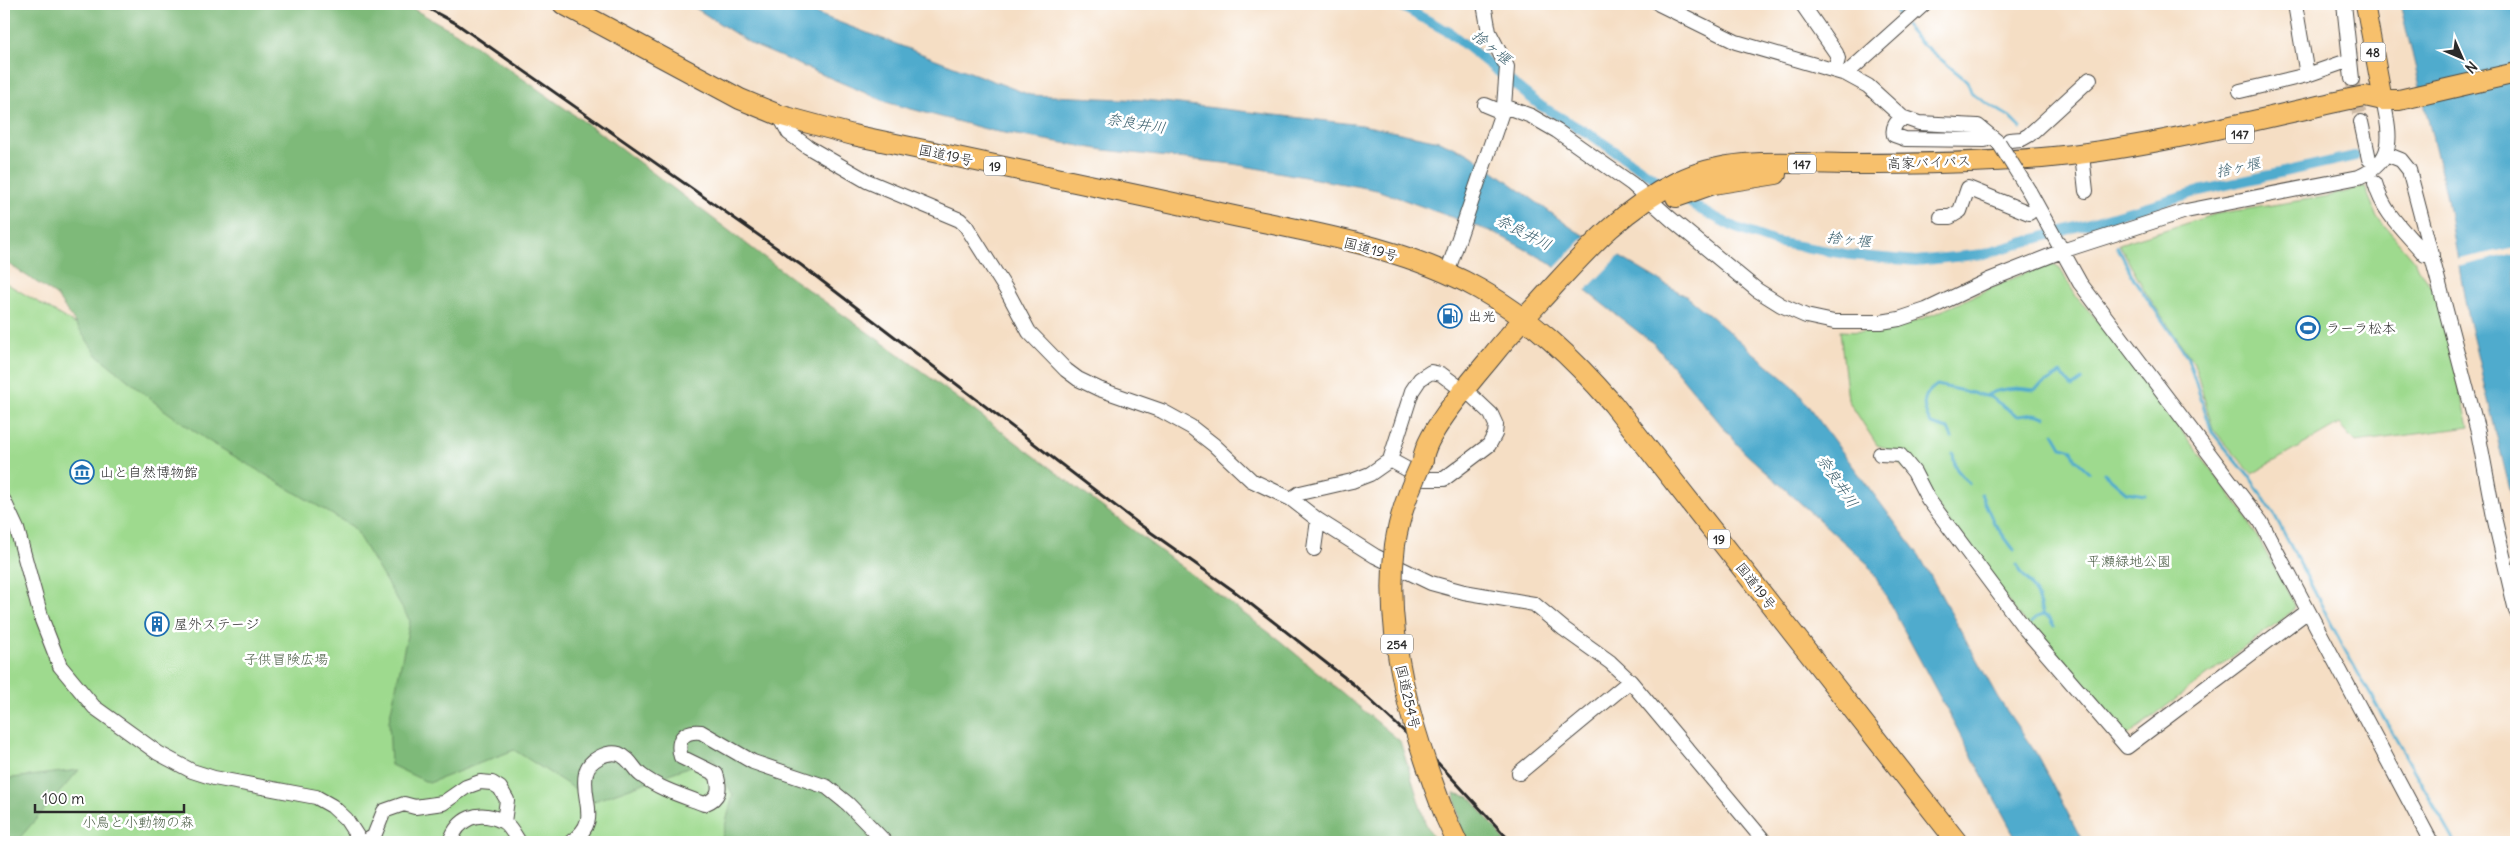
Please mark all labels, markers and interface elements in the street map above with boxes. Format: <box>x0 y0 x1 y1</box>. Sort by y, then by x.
water label: 捨ヶ堰 <box>1469 25 1517 70</box>
north arrow <box>2438 32 2488 82</box>
road number: 48 <box>2360 42 2386 62</box>
text: N <box>2461 57 2481 77</box>
water label: 奈良井川 <box>1105 109 1167 137</box>
road number: 147 <box>2226 125 2254 144</box>
street label: 国道19号 <box>917 140 975 170</box>
street label: 高家バイパス <box>1887 152 1971 172</box>
water label: 捨ヶ堰 <box>2214 153 2264 181</box>
road number: 147 <box>1788 154 1816 173</box>
road number: 19 <box>984 157 1006 176</box>
water label: 奈良井川 <box>1493 210 1555 254</box>
water label: 捨ヶ堰 <box>1826 227 1874 251</box>
street label: 国道19号 <box>1342 233 1400 265</box>
fuel station icon: 出光 <box>1437 303 1463 329</box>
place label: 出光 <box>1468 307 1496 325</box>
sports icon: ラーラ松本 <box>2295 315 2321 341</box>
place label: ラーラ松本 <box>2326 319 2396 337</box>
water label: 奈良井川 <box>1813 451 1863 511</box>
museum icon: 山と自然博物館 <box>69 459 95 485</box>
place label: 山と自然博物館 <box>100 463 198 481</box>
road number: 19 <box>1708 530 1730 548</box>
park label: 平瀬緑地公園 <box>2087 552 2171 570</box>
street label: 国道19号 <box>1732 559 1780 613</box>
building icon: 屋外ステージ <box>144 611 170 637</box>
place label: 屋外ステージ <box>174 615 259 633</box>
road number: 254 <box>1381 634 1413 654</box>
park label: 子供冒険広場 <box>244 650 328 668</box>
street label: 国道254号 <box>1392 663 1424 731</box>
scale bar <box>35 781 184 813</box>
text: 100 m <box>42 789 84 808</box>
park label: 小鳥と小動物の森 <box>82 813 194 831</box>

